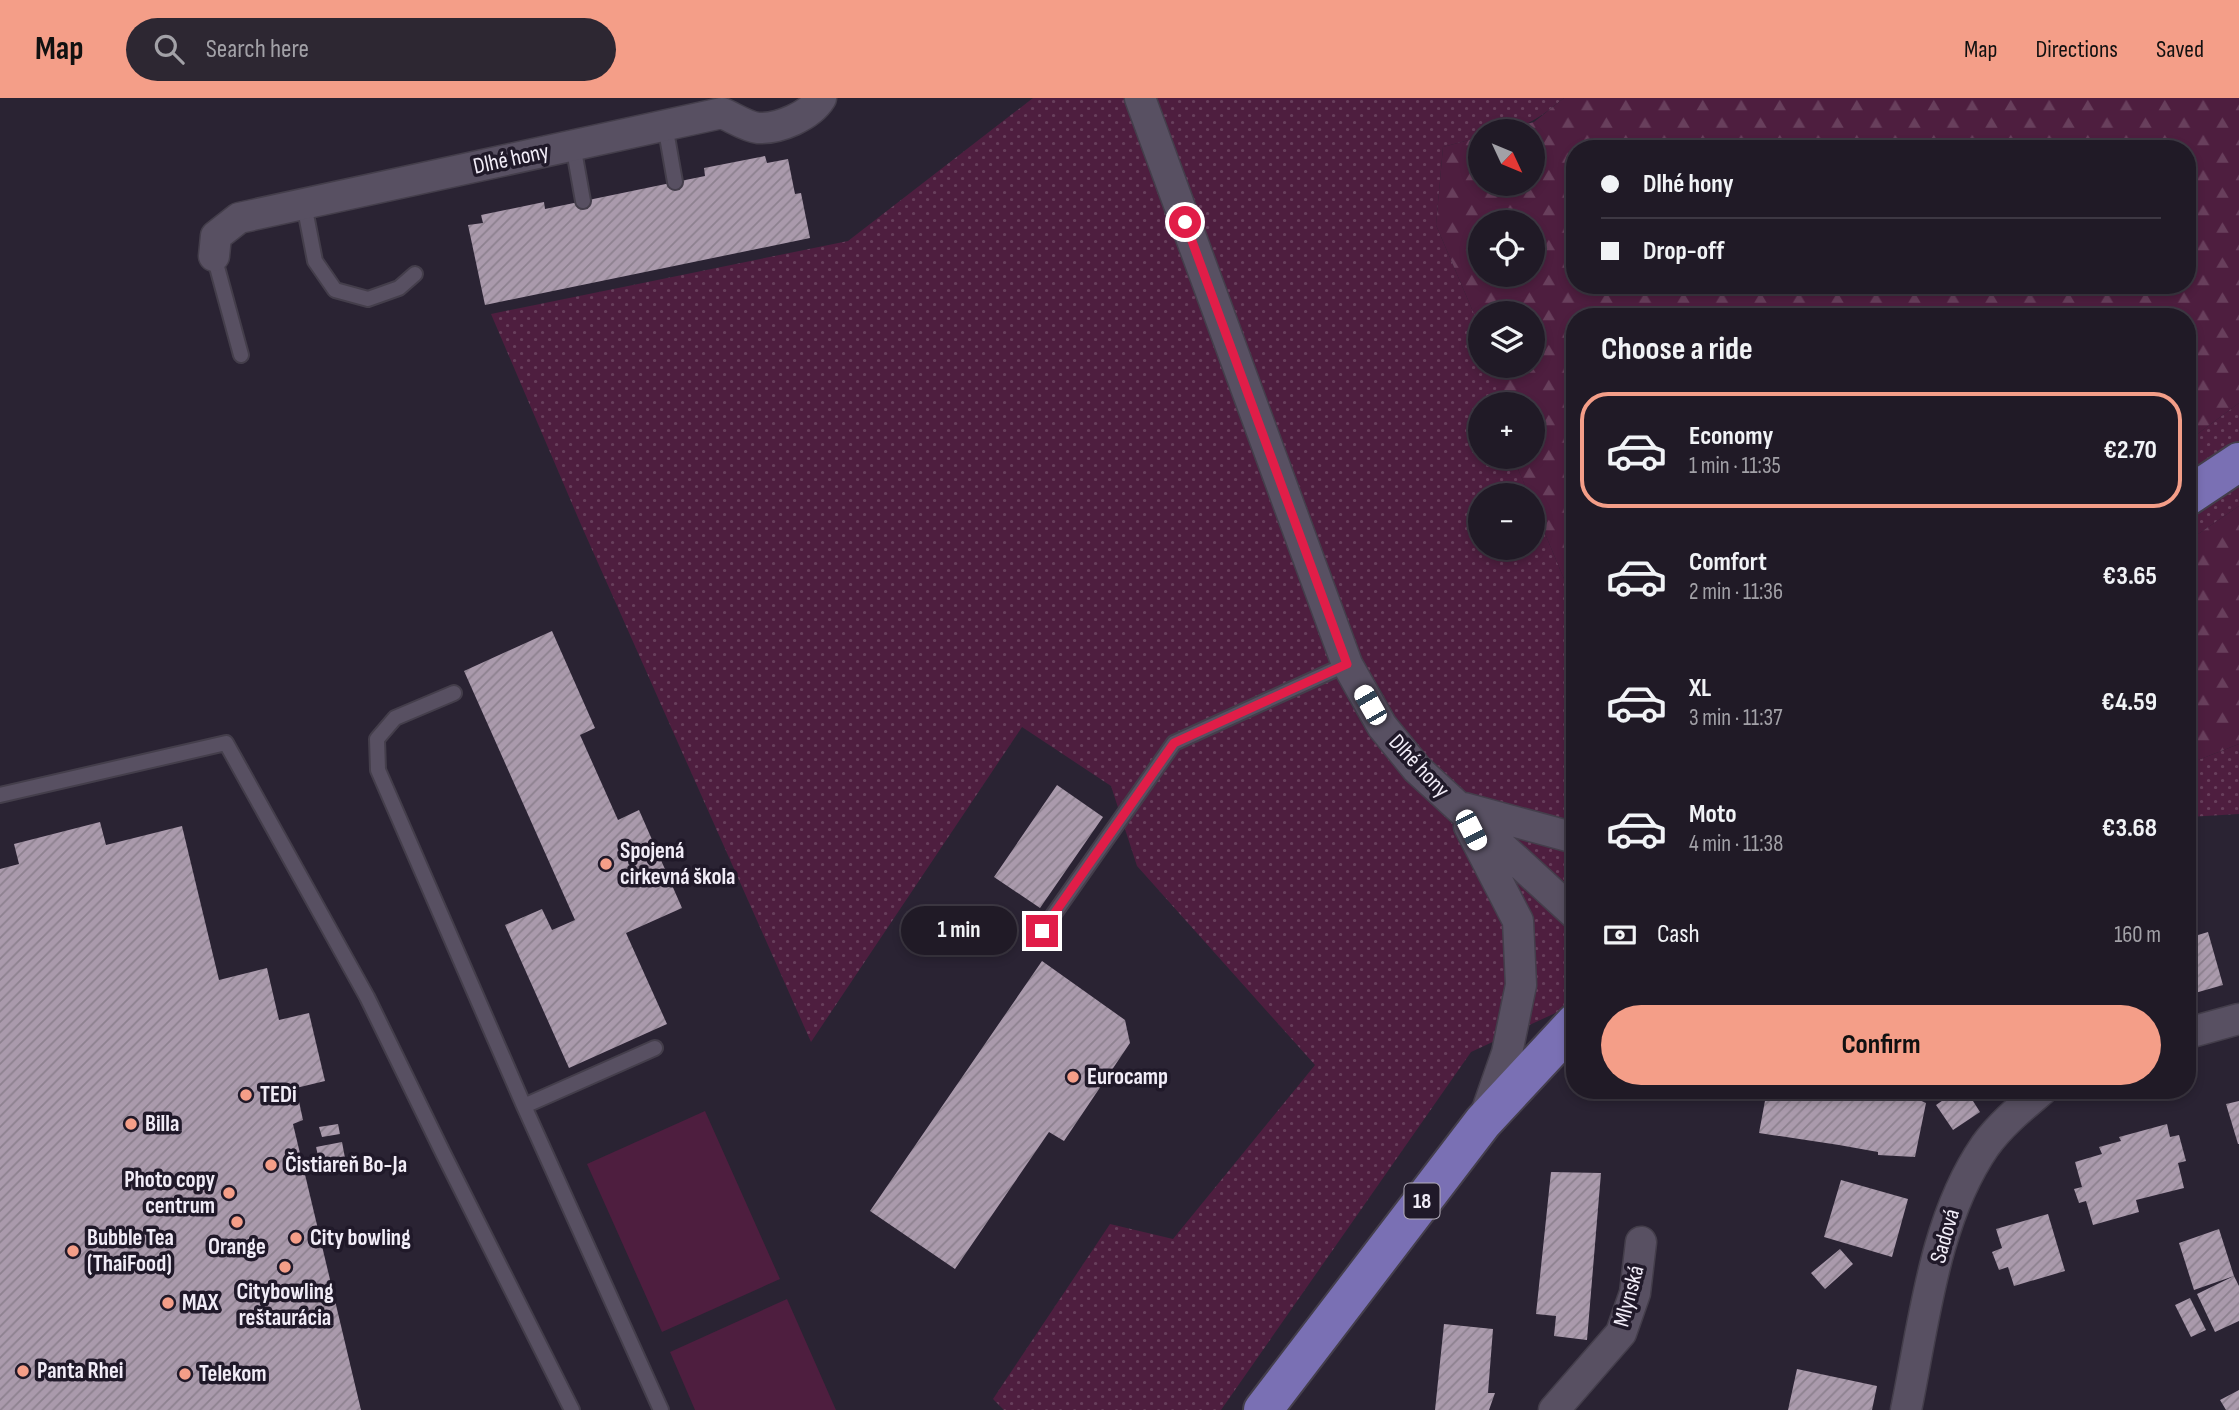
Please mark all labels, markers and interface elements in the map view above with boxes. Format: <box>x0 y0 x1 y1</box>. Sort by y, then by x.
search box <box>126 18 616 81</box>
text: Map <box>35 29 84 69</box>
icon: search <box>150 30 188 68</box>
text: Search here <box>206 34 309 65</box>
text: Map <box>1964 35 1997 64</box>
text: Directions <box>2035 35 2118 64</box>
text: Saved <box>2156 35 2204 64</box>
north arrow <box>1468 119 1545 196</box>
map controls <box>1468 119 1545 560</box>
street label: Dlhé hony <box>471 137 551 181</box>
text: Dlhé hony <box>1643 169 1734 200</box>
route start <box>1169 206 1201 238</box>
button: locate <box>1468 210 1545 287</box>
text: Drop-off <box>1643 236 1724 267</box>
button: layers <box>1468 301 1545 378</box>
text: Choose a ride <box>1601 330 1753 369</box>
button: + <box>1468 392 1545 469</box>
icon: car <box>1605 419 1668 482</box>
text: Economy <box>1689 421 1773 452</box>
text: €2.70 <box>2103 435 2157 466</box>
text: 1 min · 11:35 <box>1689 452 1781 480</box>
button: − <box>1468 483 1545 560</box>
icon: car <box>1605 545 1668 608</box>
text: Comfort <box>1689 547 1767 578</box>
text: €3.65 <box>2103 561 2157 592</box>
text: 2 min · 11:36 <box>1689 578 1783 606</box>
icon: car <box>1605 671 1668 734</box>
text: XL <box>1689 673 1711 704</box>
car <box>1351 682 1390 728</box>
text: €4.59 <box>2101 687 2157 718</box>
text: 3 min · 11:37 <box>1689 704 1782 732</box>
street label: Dlhé hony <box>1383 729 1455 804</box>
icon: car <box>1605 797 1668 860</box>
text: Moto <box>1689 799 1737 830</box>
car <box>1453 807 1490 853</box>
text: €3.68 <box>2102 813 2157 844</box>
text: 4 min · 11:38 <box>1689 830 1783 858</box>
place label: Spojená cirkevná škola <box>620 837 735 891</box>
marker: Spojená cirkevná škola <box>598 856 614 872</box>
callout: 1 min <box>902 906 1018 956</box>
route end <box>1026 915 1058 947</box>
text: 1 min <box>938 916 980 944</box>
icon: cash <box>1601 916 1639 954</box>
text: Cash <box>1657 919 1700 950</box>
text: 160 m <box>2114 921 2161 949</box>
button: Confirm <box>1601 1005 2161 1085</box>
place label: Eurocamp <box>1087 1063 1168 1091</box>
marker: Eurocamp <box>1065 1069 1081 1085</box>
place label: TEDi <box>260 1081 297 1109</box>
marker: TEDi <box>238 1087 254 1103</box>
place label: Billa <box>145 1110 179 1138</box>
marker: Billa <box>123 1116 139 1132</box>
place label: Čistiareň Bo-Ja <box>285 1151 407 1179</box>
marker: Čistiareň Bo-Ja <box>263 1157 279 1173</box>
place label: Photo copy centrum <box>124 1166 215 1220</box>
road number: 18 <box>1404 1184 1440 1218</box>
marker: Photo copy centrum <box>221 1185 237 1201</box>
street label: Sadová <box>1924 1206 1966 1266</box>
marker: Orange <box>229 1214 245 1230</box>
place label: Bubble Tea (ThaiFood) <box>87 1224 174 1278</box>
place label: City bowling <box>310 1224 411 1252</box>
marker: City bowling <box>288 1230 304 1246</box>
place label: Orange <box>208 1233 266 1261</box>
marker: Bubble Tea (ThaiFood) <box>65 1243 81 1259</box>
marker: Citybowling reštaurácia <box>277 1259 293 1275</box>
street label: Mlynská <box>1607 1262 1651 1330</box>
place label: Citybowling reštaurácia <box>236 1278 334 1332</box>
place label: MAX <box>182 1289 219 1317</box>
marker: MAX <box>160 1295 176 1311</box>
place label: Panta Rhei <box>37 1357 123 1385</box>
place label: Telekom <box>199 1360 266 1388</box>
marker: Panta Rhei <box>15 1363 31 1379</box>
marker: Telekom <box>177 1366 193 1382</box>

